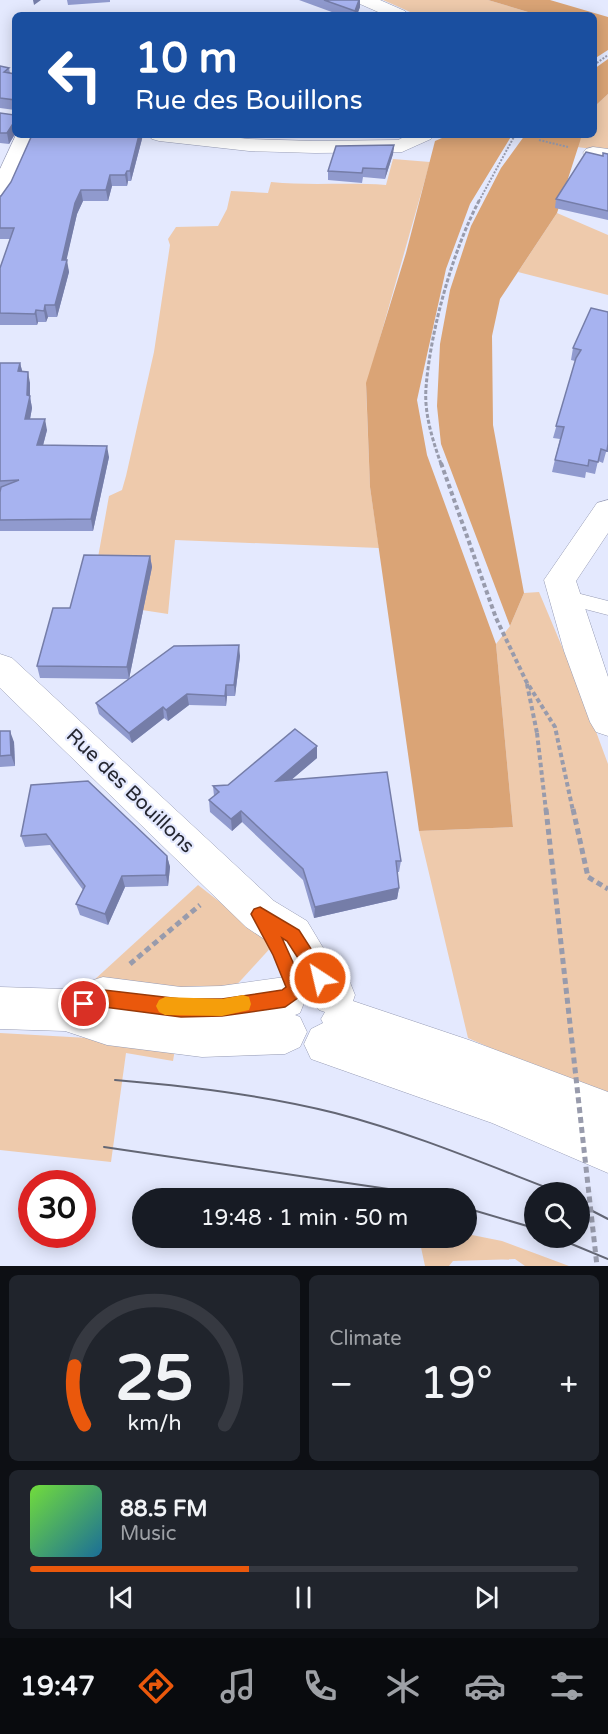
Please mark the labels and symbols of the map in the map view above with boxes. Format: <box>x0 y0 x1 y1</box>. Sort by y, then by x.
street label: Rue des Bouillons <box>61 724 199 858</box>
position arrow <box>288 946 352 1010</box>
pin <box>58 978 109 1029</box>
speed limit sign: 30 <box>18 1170 96 1248</box>

